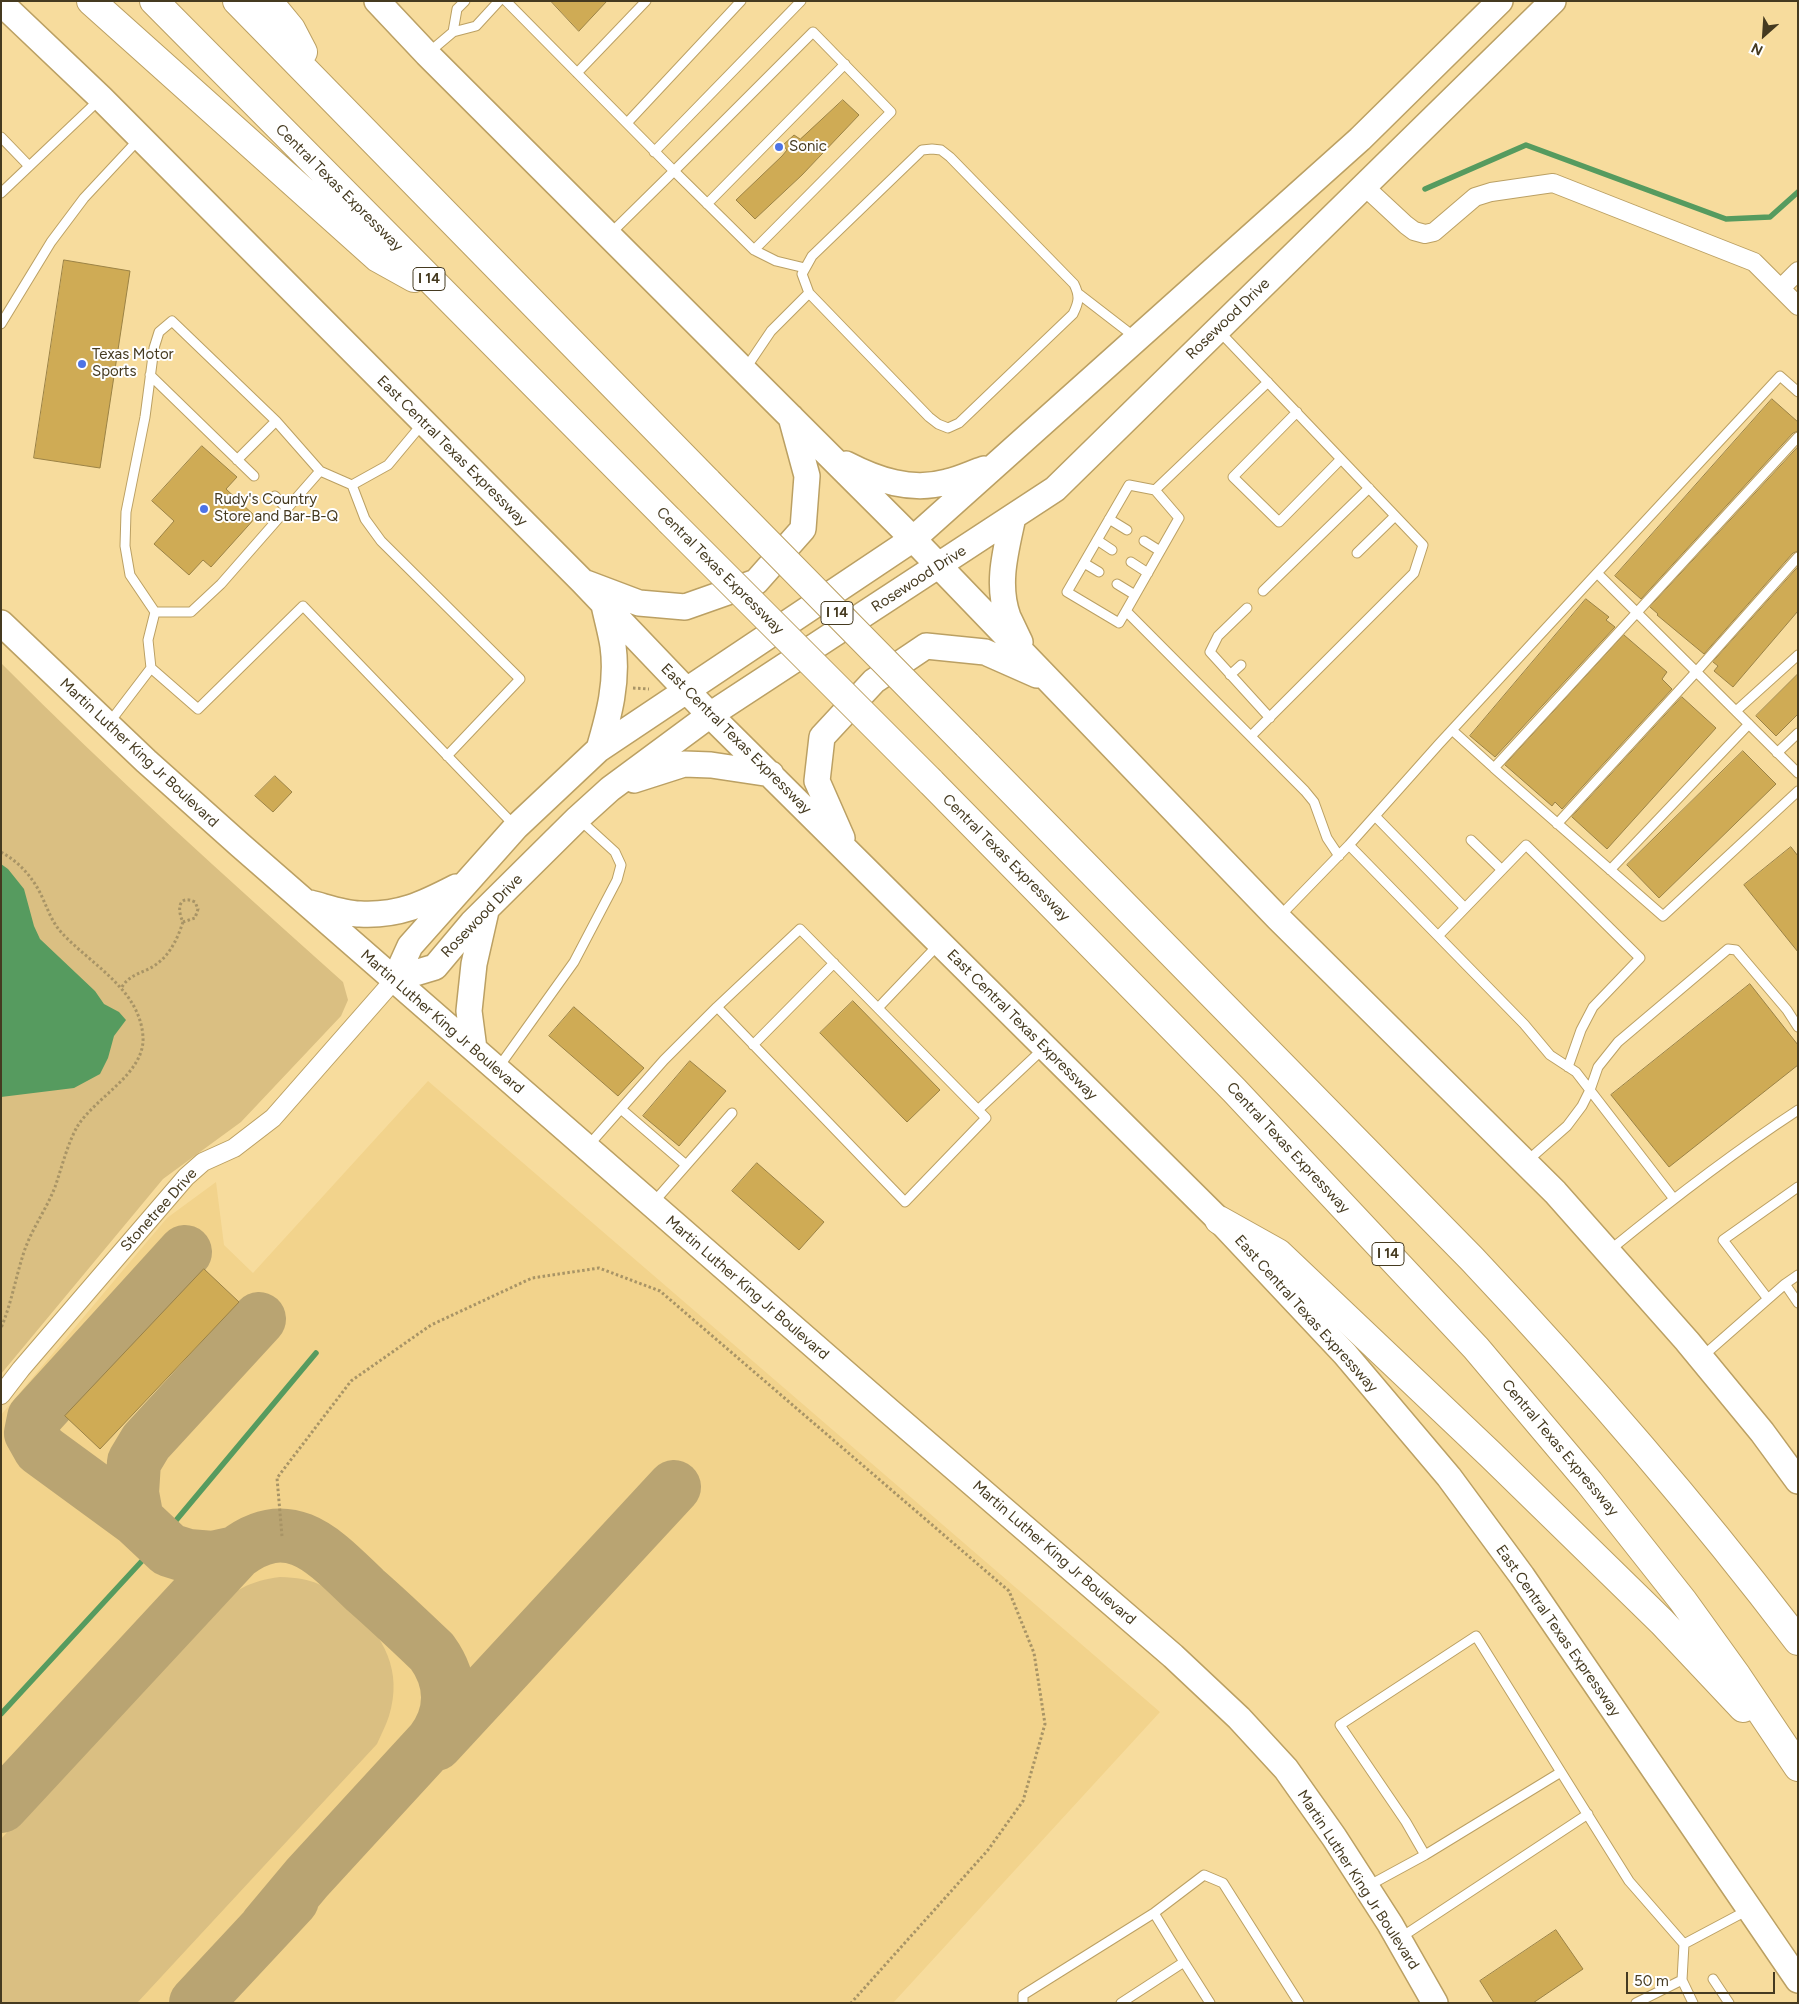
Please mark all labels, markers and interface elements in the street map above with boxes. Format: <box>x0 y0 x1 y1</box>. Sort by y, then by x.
north arrow <box>1739 10 1789 60</box>
text: N <box>1749 39 1766 59</box>
street label: Central Texas Expressway <box>272 121 406 255</box>
place label: Sonic <box>789 138 827 156</box>
marker: Sonic <box>773 141 785 153</box>
road number: I 14 <box>413 268 445 290</box>
street label: Rosewood Drive <box>1182 275 1274 363</box>
place label: Texas Motor Sports <box>92 346 174 381</box>
marker: Texas Motor Sports <box>76 358 88 370</box>
street label: East Central Texas Expressway <box>373 372 531 530</box>
place label: Rudy's Country Store and Bar-B-Q <box>214 491 338 526</box>
marker: Rudy's Country Store and Bar-B-Q <box>198 503 210 515</box>
street label: Central Texas Expressway <box>653 504 787 638</box>
street label: Rosewood Drive <box>868 542 970 616</box>
road number: I 14 <box>821 602 853 624</box>
street label: East Central Texas Expressway <box>657 660 815 818</box>
street label: Martin Luther King Jr Boulevard <box>56 675 222 831</box>
street label: Central Texas Expressway <box>939 791 1073 925</box>
street label: Rosewood Drive <box>438 870 526 962</box>
street label: Martin Luther King Jr Boulevard <box>357 946 527 1098</box>
street label: East Central Texas Expressway <box>943 946 1101 1104</box>
street label: Central Texas Expressway <box>1223 1079 1353 1217</box>
street label: Stonetree Drive <box>117 1165 201 1255</box>
street label: Martin Luther King Jr Boulevard <box>662 1212 832 1364</box>
street label: East Central Texas Expressway <box>1231 1232 1381 1396</box>
road number: I 14 <box>1372 1242 1404 1266</box>
street label: Central Texas Expressway <box>1498 1376 1622 1520</box>
street label: Martin Luther King Jr Boulevard <box>969 1477 1139 1629</box>
street label: East Central Texas Expressway <box>1492 1542 1624 1720</box>
street label: Martin Luther King Jr Boulevard <box>1293 1787 1423 1973</box>
scale bar <box>1629 1962 1778 1994</box>
text: 50 m <box>1634 1972 1669 1990</box>

